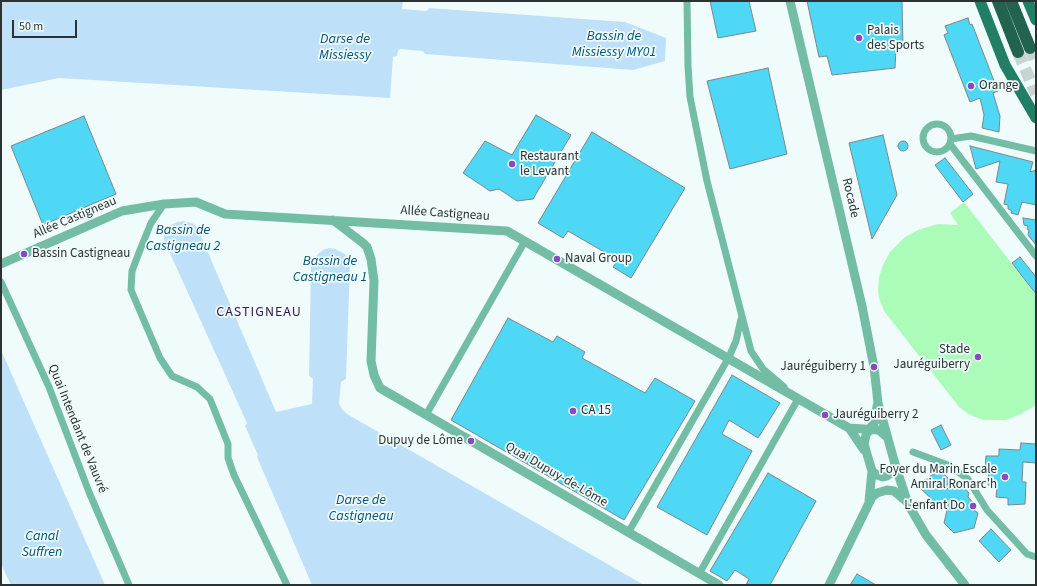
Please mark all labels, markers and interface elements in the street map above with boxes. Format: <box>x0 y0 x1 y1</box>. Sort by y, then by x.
scale bar <box>14 12 79 38</box>
text: 50 m <box>19 18 43 35</box>
place label: Palais des Sports <box>867 23 924 54</box>
water label: Bassin de Missiessy MY01 <box>572 29 656 62</box>
water label: Darse de Missiessy <box>319 32 371 64</box>
marker: Palais des Sports <box>854 33 864 43</box>
place label: Orange <box>979 78 1018 94</box>
marker: Orange <box>966 81 976 91</box>
place label: Restaurant le Levant <box>520 149 579 180</box>
marker: Restaurant le Levant <box>507 159 517 169</box>
street label: Rocade <box>838 177 862 219</box>
street label: Allée Castigneau <box>31 193 119 243</box>
street label: Allée Castigneau <box>400 203 490 225</box>
water label: Bassin de Castigneau 2 <box>146 223 220 256</box>
place label: Bassin Castigneau <box>32 246 130 262</box>
marker: Bassin Castigneau <box>19 249 29 259</box>
place label: Naval Group <box>565 251 632 267</box>
water label: Bassin de Castigneau 1 <box>293 254 367 286</box>
marker: Naval Group <box>552 254 562 264</box>
district label: CASTIGNEAU <box>216 305 302 321</box>
place label: Stade Jauréguiberry <box>894 342 970 373</box>
marker: Stade Jauréguiberry <box>973 352 983 362</box>
place label: Jauréguiberry 1 <box>781 359 866 375</box>
street label: Quai Intendant de Vauvré <box>44 362 110 496</box>
marker: Jauréguiberry 1 <box>869 362 879 372</box>
place label: CA 15 <box>581 403 611 419</box>
marker: CA 15 <box>568 406 578 416</box>
place label: Jauréguiberry 2 <box>833 407 918 423</box>
marker: Jauréguiberry 2 <box>820 410 830 420</box>
place label: Dupuy de Lôme <box>378 433 463 449</box>
marker: Dupuy de Lôme <box>466 436 476 446</box>
street label: Quai Dupuy-de-Lôme <box>502 439 610 511</box>
place label: Foyer du Marin Escale Amiral Ronarc'h <box>879 462 997 493</box>
marker: Foyer du Marin Escale Amiral Ronarc'h <box>1000 472 1010 482</box>
water label: Darse de Castigneau <box>329 493 393 526</box>
place label: L'enfant Do <box>904 498 965 514</box>
marker: L'enfant Do <box>968 501 978 511</box>
water label: Canal Suffren <box>22 529 62 562</box>

